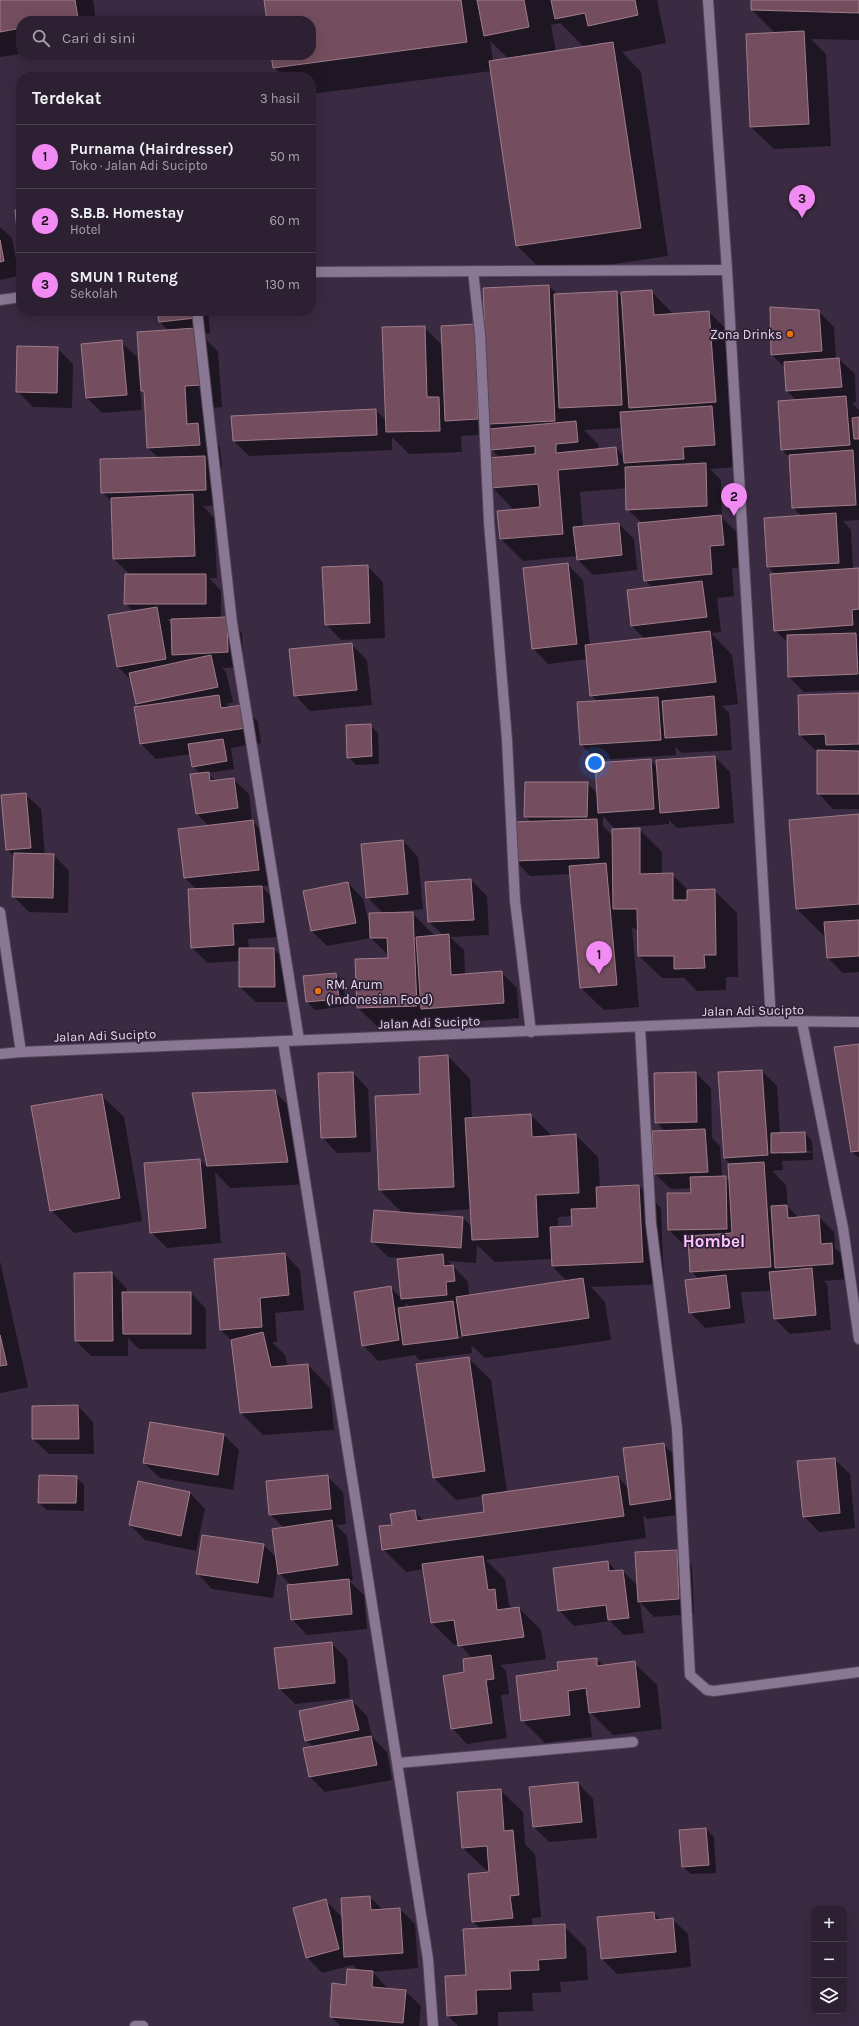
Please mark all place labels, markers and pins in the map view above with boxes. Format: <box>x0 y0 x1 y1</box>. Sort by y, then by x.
pin: 3 <box>789 185 815 218</box>
place label: Zona Drinks <box>710 327 782 342</box>
marker: Zona Drinks <box>785 329 795 339</box>
pin: 2 <box>721 483 747 516</box>
pin: 1 <box>586 941 612 974</box>
place label: RM. Arum (Indonesian Food) <box>326 977 433 1007</box>
marker: RM. Arum (Indonesian Food) <box>313 986 323 996</box>

